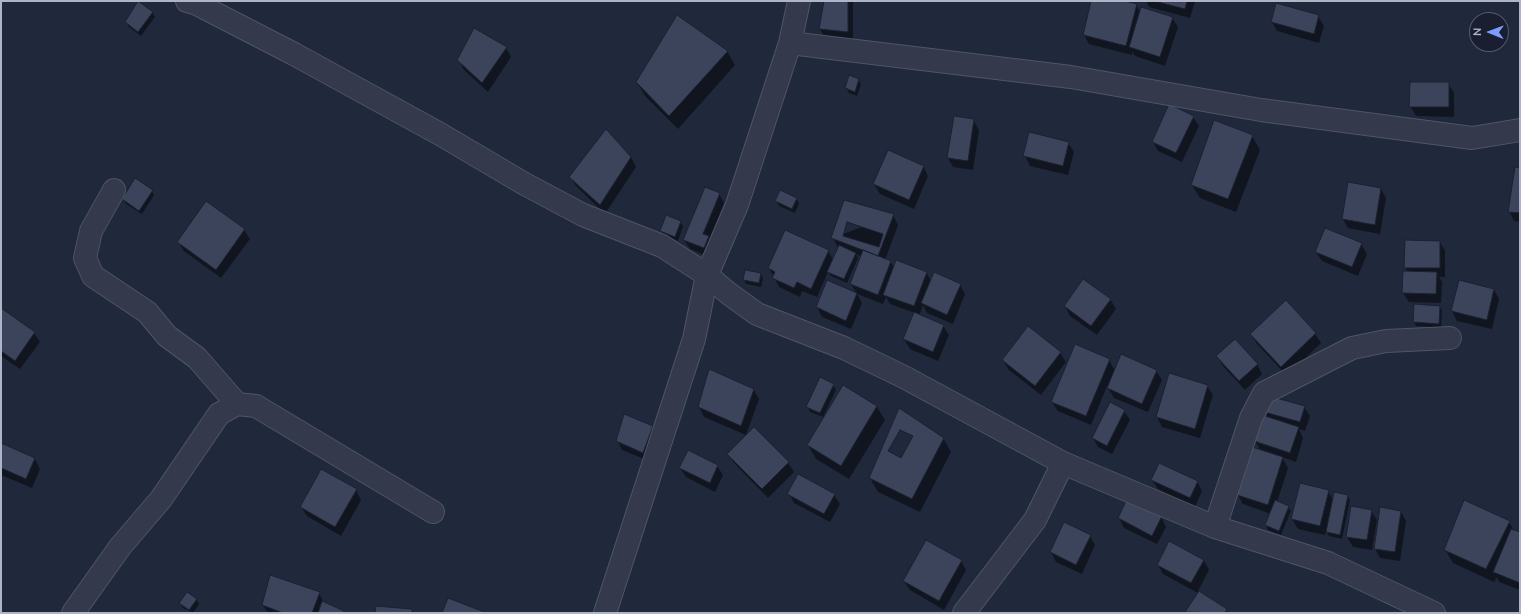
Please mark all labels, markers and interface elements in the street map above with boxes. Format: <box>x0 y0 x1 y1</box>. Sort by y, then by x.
north arrow <box>1469 12 1509 52</box>
text: N <box>1470 28 1485 36</box>

